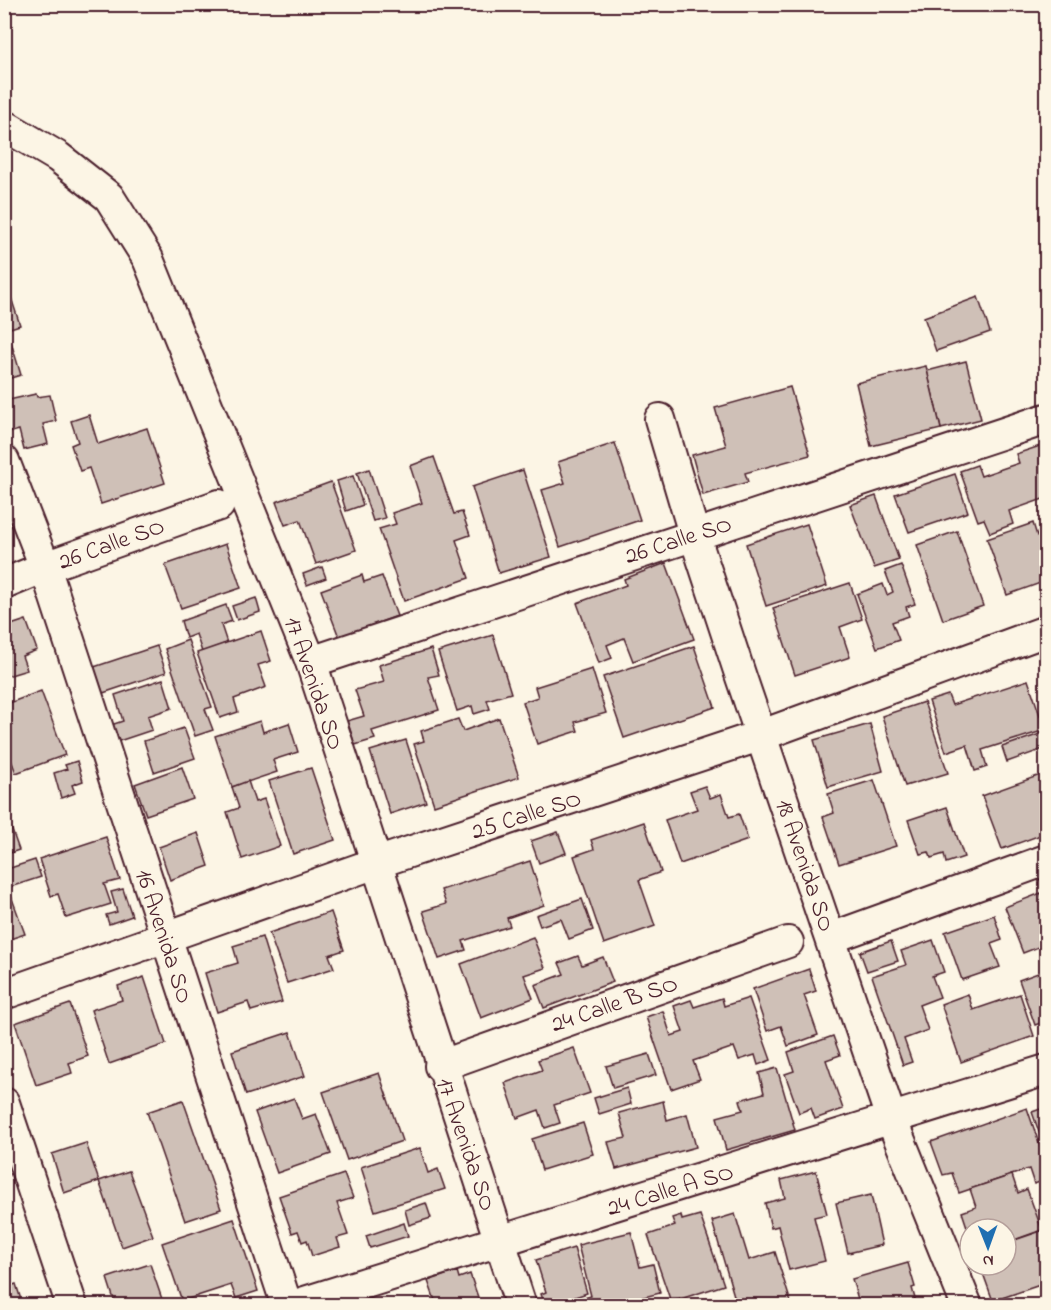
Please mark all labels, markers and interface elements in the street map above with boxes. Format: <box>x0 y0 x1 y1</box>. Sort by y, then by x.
street label: 26 Calle SO <box>621 508 737 575</box>
street label: 26 Calle SO <box>54 510 170 581</box>
street label: 17 Avenida SO <box>273 612 352 755</box>
street label: 25 Calle SO <box>467 782 586 851</box>
street label: 18 Avenida SO <box>765 795 843 937</box>
street label: 16 Avenida SO <box>124 865 201 1009</box>
street label: 24 Calle B SO <box>547 967 683 1043</box>
street label: 17 Avenida SO <box>425 1073 504 1216</box>
street label: 24 Calle A SO <box>603 1156 738 1227</box>
north arrow <box>958 1217 1018 1277</box>
text: N <box>982 1248 994 1272</box>

